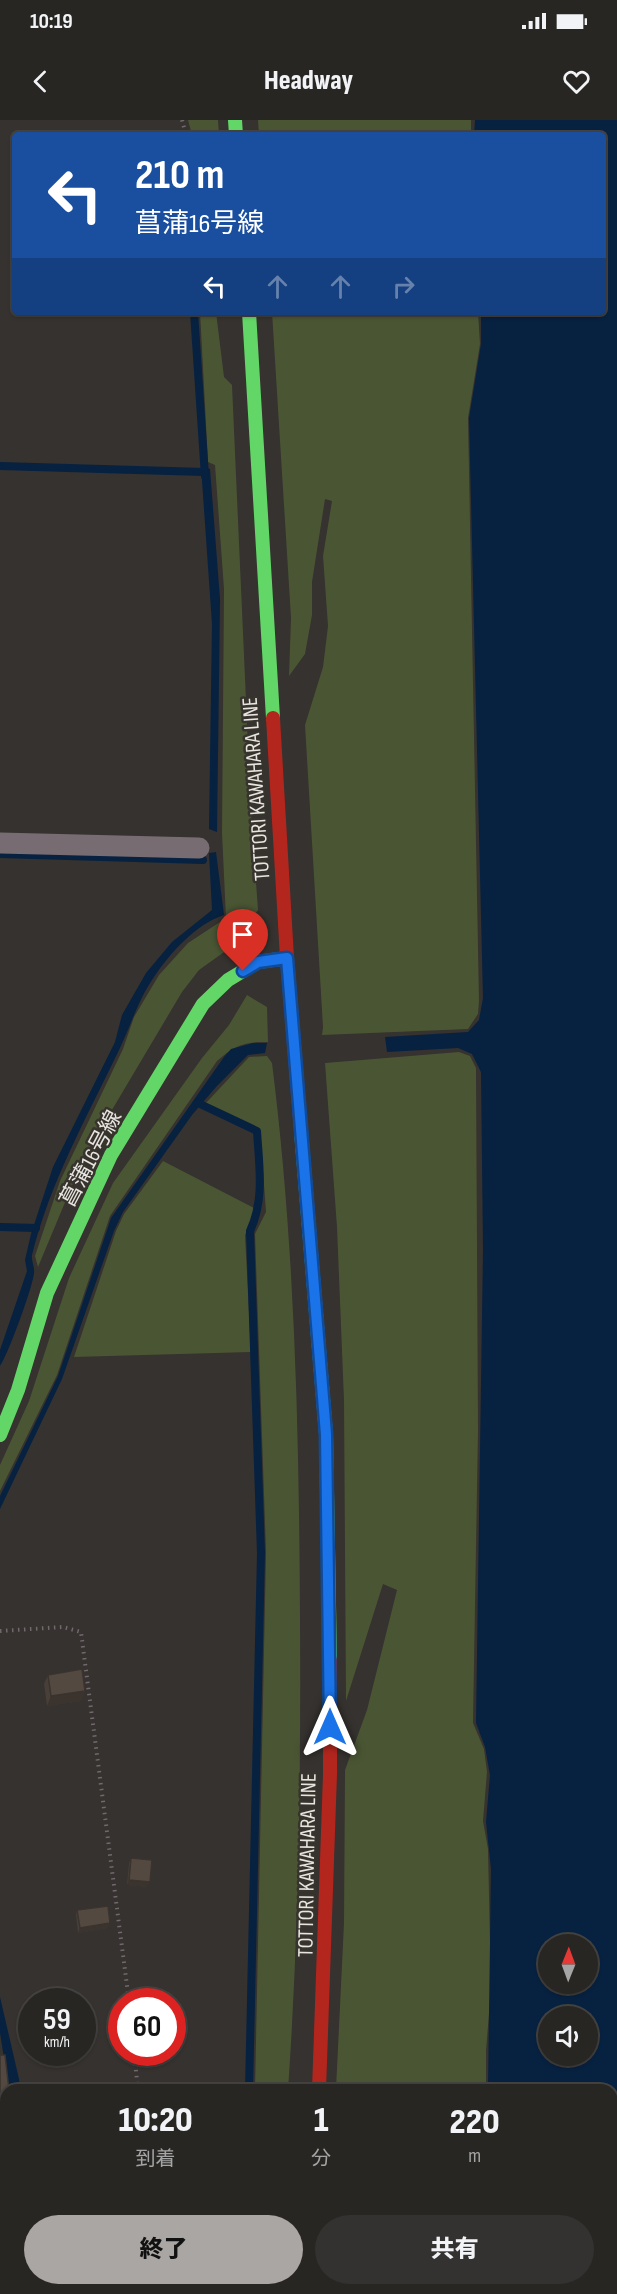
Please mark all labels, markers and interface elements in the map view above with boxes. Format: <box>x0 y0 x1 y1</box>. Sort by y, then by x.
text: 10:19 <box>30 8 73 35</box>
icon: back <box>24 65 57 98</box>
text: Headway <box>264 65 353 97</box>
icon: heart <box>560 65 593 98</box>
text: 210 m <box>135 150 224 201</box>
icon: left <box>36 156 114 234</box>
text: 菖蒲16号線 <box>135 208 264 240</box>
icon: left <box>198 270 231 303</box>
icon: ahead <box>261 270 294 303</box>
icon: ahead <box>324 270 357 303</box>
icon: right <box>387 270 420 303</box>
street label: TOTTORI KAWAHARA LINE <box>237 696 276 882</box>
pin <box>217 909 268 971</box>
icon: arrive <box>226 918 259 951</box>
street label: 菖蒲16号線 <box>55 1106 128 1212</box>
position arrow <box>298 1695 362 1759</box>
street label: TOTTORI KAWAHARA LINE <box>292 1773 323 1957</box>
north arrow <box>538 1934 598 1994</box>
map controls <box>538 1934 598 2066</box>
speed limit sign: 60 <box>108 1988 186 2066</box>
text: 59 <box>43 2002 71 2038</box>
button: sound <box>538 2006 598 2066</box>
text: km/h <box>44 2033 70 2052</box>
text: 10:20 <box>118 2099 193 2142</box>
text: 1 <box>314 2099 329 2142</box>
text: 220 <box>450 2101 500 2144</box>
text: m <box>468 2144 481 2168</box>
text: 到着 <box>136 2147 176 2171</box>
text: 分 <box>311 2147 331 2171</box>
button: 終了 <box>24 2215 303 2284</box>
button: 共有 <box>315 2215 594 2284</box>

